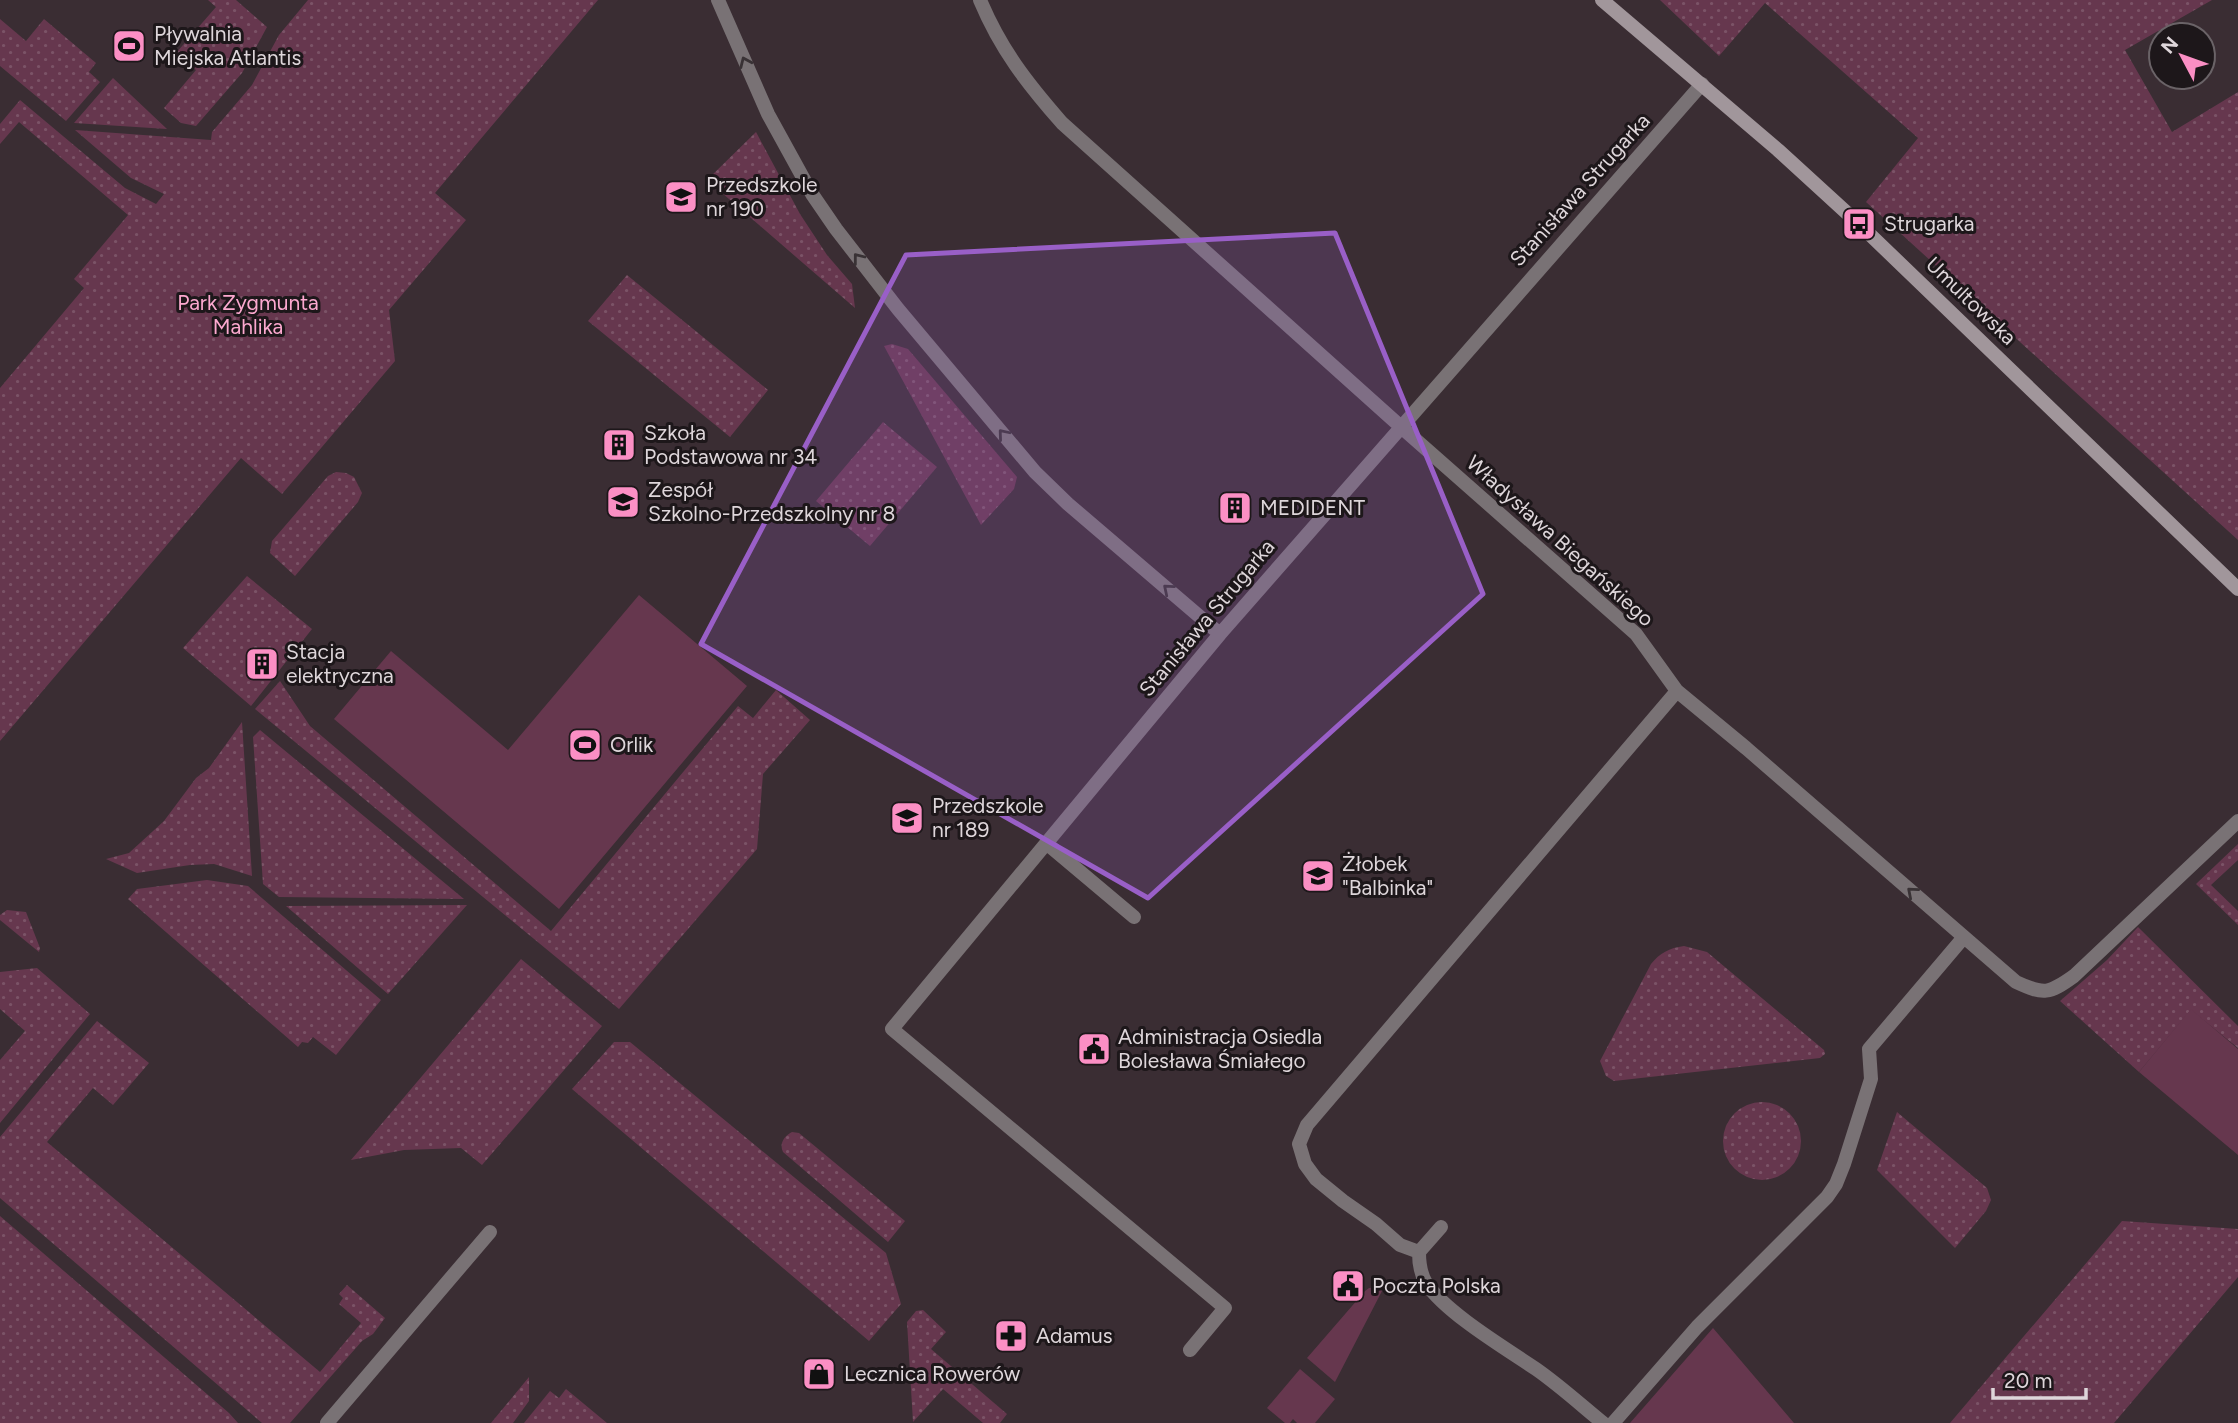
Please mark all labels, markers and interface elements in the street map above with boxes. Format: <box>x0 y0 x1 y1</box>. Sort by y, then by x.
place label: Pływalnia Miejska Atlantis <box>154 21 301 70</box>
north arrow <box>2147 21 2217 91</box>
sports icon: Pływalnia Miejska Atlantis <box>110 27 148 65</box>
text: N <box>2156 32 2183 58</box>
one-way arrow <box>739 56 753 69</box>
street label: Stanisława Strugarka <box>1504 108 1655 271</box>
place label: Przedszkole nr 190 <box>706 172 818 221</box>
school or university icon: Przedszkole nr 190 <box>662 178 700 216</box>
bus stop icon: Strugarka <box>1840 205 1878 243</box>
place label: Strugarka <box>1884 211 1974 236</box>
street label: Umultowska <box>1921 251 2022 350</box>
one-way arrow <box>854 253 867 266</box>
park label: Park Zygmunta Mahlika <box>177 290 319 339</box>
place label: Szkoła Podstawowa nr 34 <box>644 420 817 469</box>
building icon: Szkoła Podstawowa nr 34 <box>600 426 638 464</box>
one-way arrow <box>999 429 1011 442</box>
street label: Władysława Biegańskiego <box>1462 450 1659 631</box>
place label: Zespół Szkolno-Przedszkolny nr 8 <box>648 477 895 526</box>
school or university icon: Zespół Szkolno-Przedszkolny nr 8 <box>604 483 642 521</box>
building icon: MEDIDENT <box>1216 489 1254 527</box>
place label: MEDIDENT <box>1260 495 1365 520</box>
street label: Stanisława Strugarka <box>1134 534 1279 701</box>
one-way arrow <box>1163 585 1176 598</box>
place label: Stacja elektryczna <box>286 639 394 688</box>
building icon: Stacja elektryczna <box>243 645 281 683</box>
sports icon: Orlik <box>566 726 604 764</box>
place label: Orlik <box>610 732 654 757</box>
place label: Przedszkole nr 189 <box>932 793 1044 842</box>
school or university icon: Przedszkole nr 189 <box>888 799 926 837</box>
place label: Żłobek "Balbinka" <box>1342 851 1433 900</box>
school or university icon: Żłobek "Balbinka" <box>1299 857 1337 895</box>
one-way arrow <box>1907 888 1920 901</box>
place label: Administracja Osiedla Bolesława Śmiałego <box>1118 1024 1322 1073</box>
public building icon: Administracja Osiedla Bolesława Śmiałego <box>1075 1030 1113 1068</box>
public building icon: Poczta Polska <box>1329 1267 1367 1305</box>
place label: Poczta Polska <box>1372 1273 1501 1298</box>
pharmacy icon: Adamus <box>992 1317 1030 1355</box>
place label: Adamus <box>1036 1323 1112 1348</box>
shop icon: Lecznica Rowerów <box>800 1355 838 1393</box>
scale bar <box>1993 1356 2086 1400</box>
place label: Lecznica Rowerów <box>844 1361 1021 1386</box>
text: 20 m <box>2004 1368 2052 1393</box>

